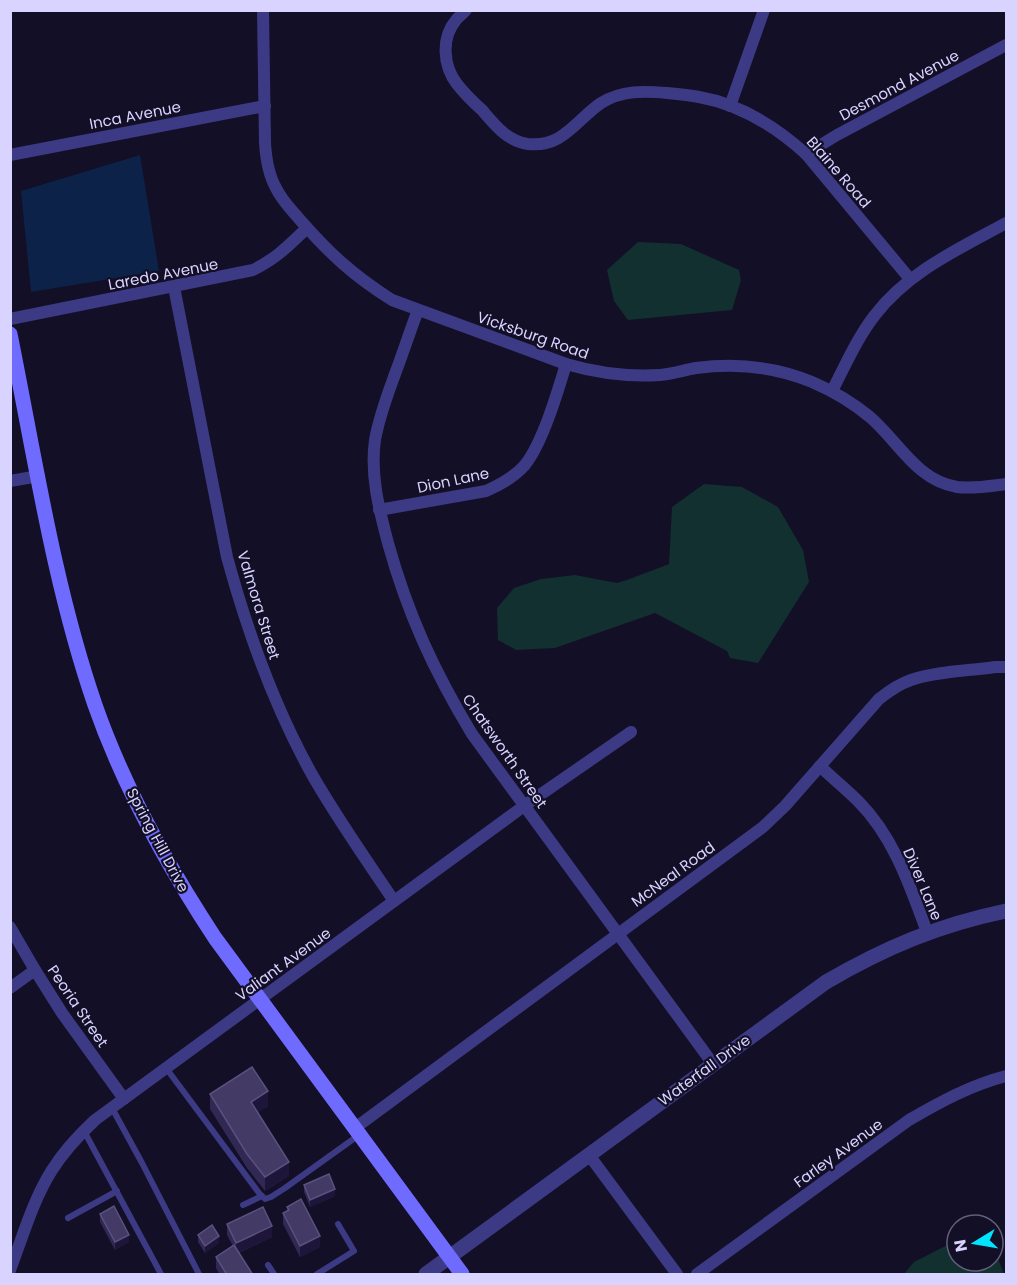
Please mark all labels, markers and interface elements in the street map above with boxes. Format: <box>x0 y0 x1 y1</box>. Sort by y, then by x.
street label: Desmond Avenue <box>835 45 963 125</box>
street label: Inca Avenue <box>87 96 183 134</box>
street label: Blaine Road <box>802 132 876 212</box>
street label: Laredo Avenue <box>106 253 220 295</box>
street label: Vicksburg Road <box>474 306 592 364</box>
street label: Dion Lane <box>415 462 491 498</box>
street label: Valmora Street <box>232 548 286 662</box>
street label: Chatsworth Street <box>458 690 552 812</box>
street label: Spring Hill Drive <box>122 784 194 896</box>
street label: McNeal Road <box>627 836 719 912</box>
street label: Diver Lane <box>898 844 948 924</box>
street label: Valiant Avenue <box>231 922 335 1006</box>
street label: Peoria Street <box>43 961 113 1051</box>
street label: Waterfall Drive <box>654 1029 754 1111</box>
street label: Farley Avenue <box>789 1114 887 1192</box>
north arrow <box>945 1213 1005 1273</box>
text: N <box>948 1238 973 1254</box>

